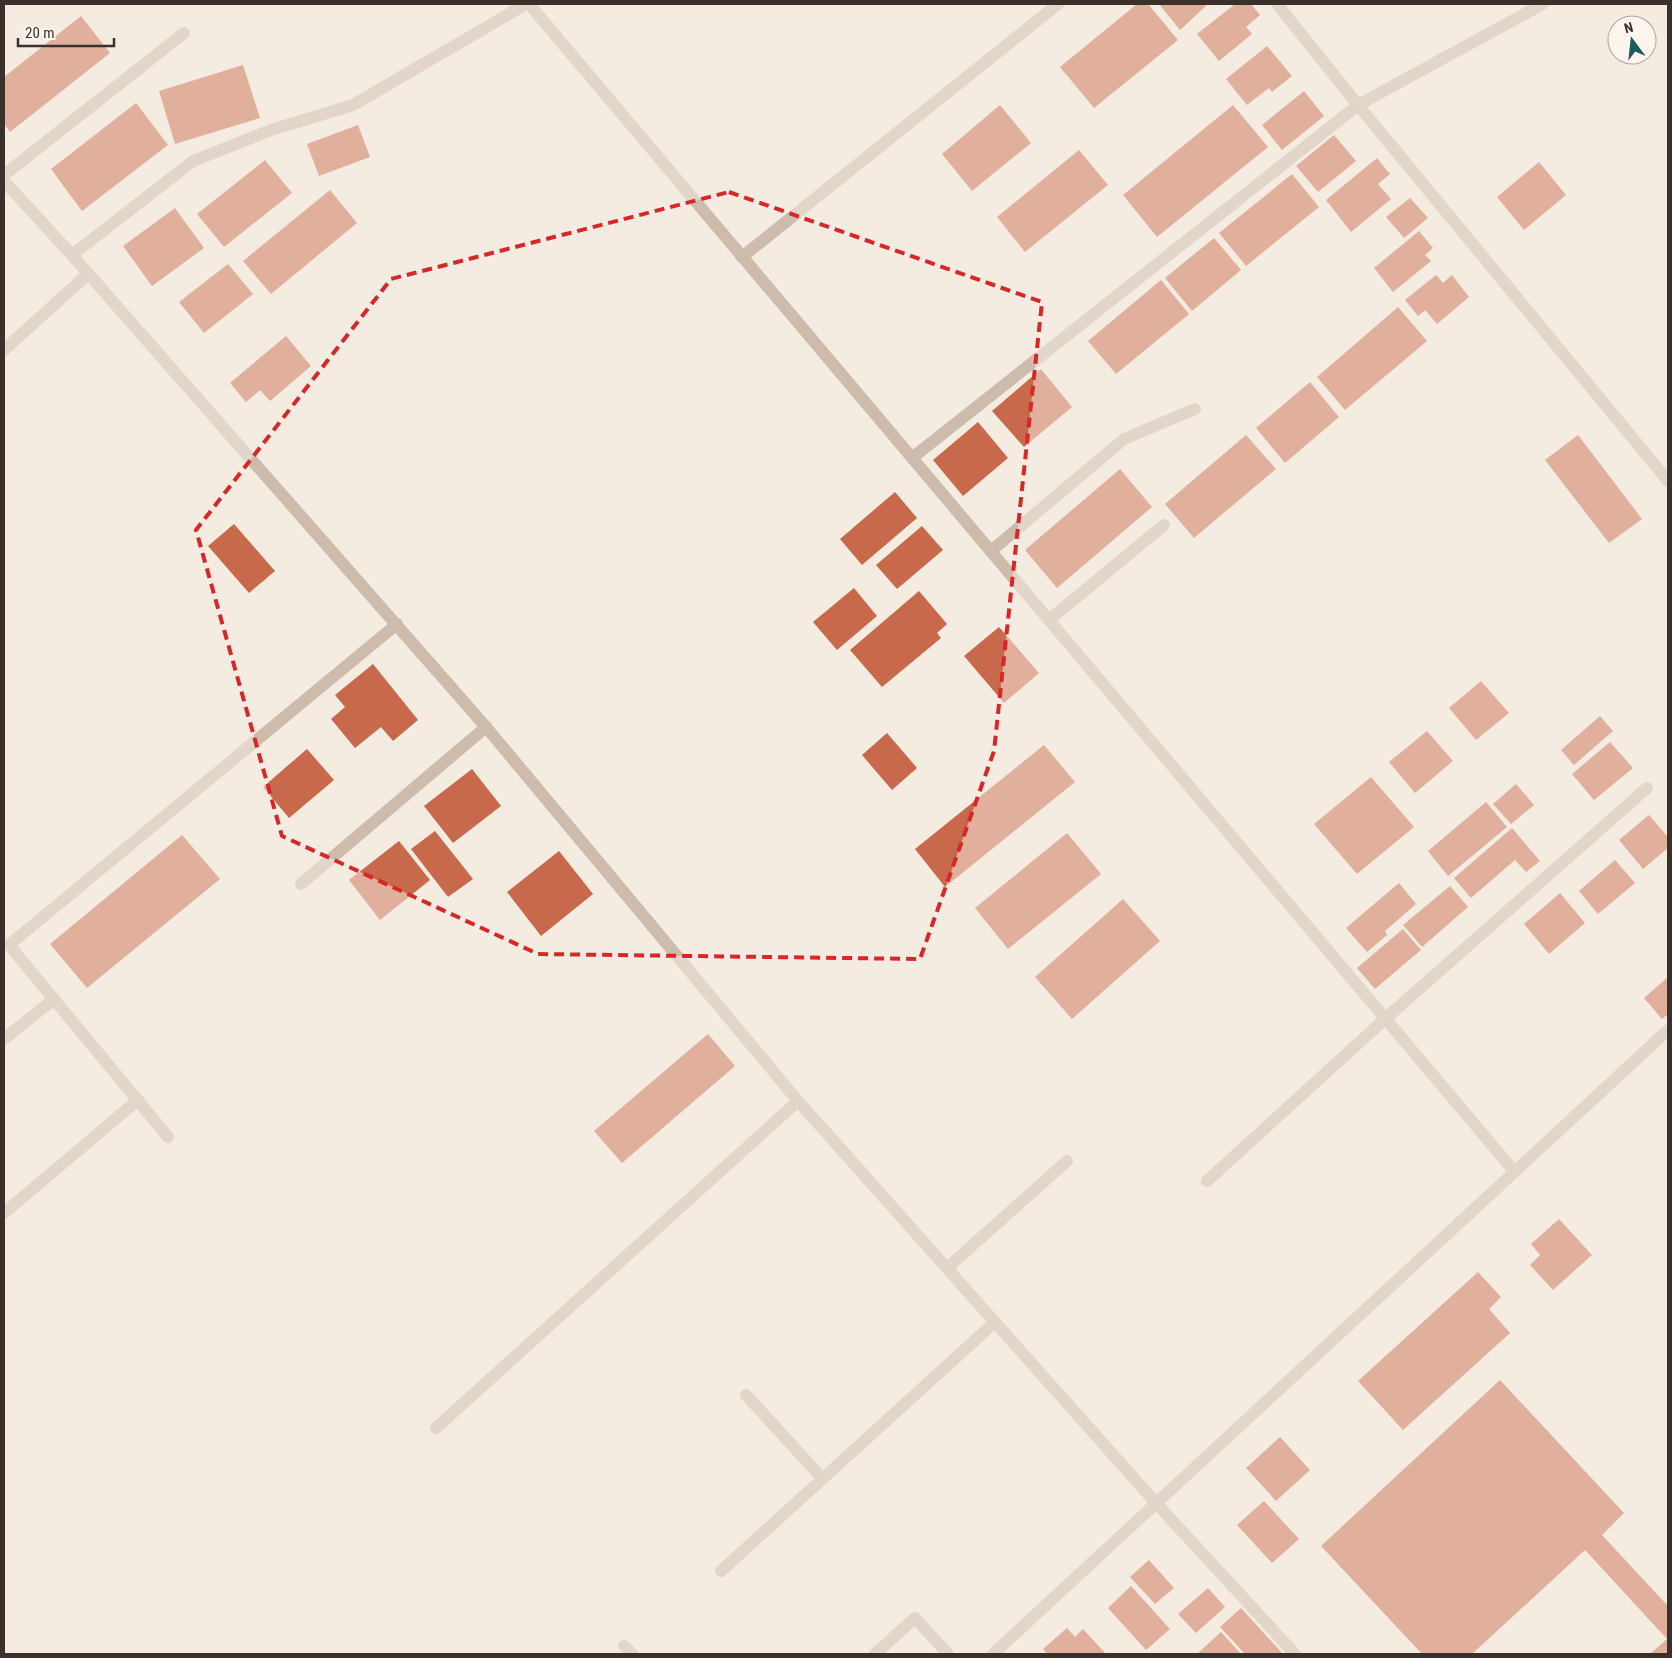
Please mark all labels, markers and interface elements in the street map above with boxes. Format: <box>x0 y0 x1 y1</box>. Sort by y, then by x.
scale bar <box>18 15 114 47</box>
north arrow <box>1607 15 1657 65</box>
text: N <box>1622 19 1635 36</box>
text: 20 m <box>25 24 55 42</box>

